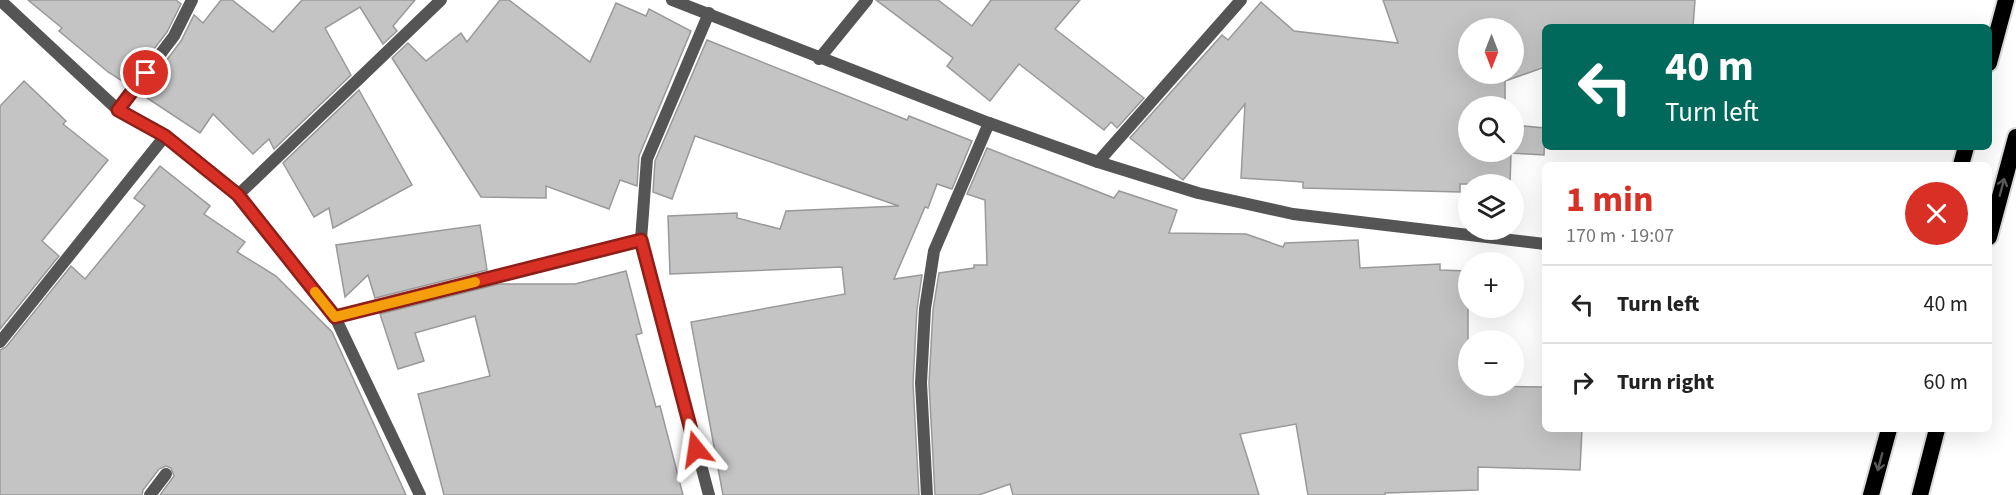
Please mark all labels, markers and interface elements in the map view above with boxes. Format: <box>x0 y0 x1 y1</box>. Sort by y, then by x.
north arrow <box>1458 18 1524 84</box>
map controls <box>1458 18 1524 396</box>
text: 40 m <box>1665 37 1754 97</box>
pin <box>120 47 171 98</box>
icon: left <box>1566 48 1644 126</box>
icon: arrive <box>129 56 162 89</box>
text: Turn left <box>1665 93 1759 132</box>
button: search <box>1458 96 1524 162</box>
button: layers <box>1458 174 1524 240</box>
text: 1 min <box>1566 174 1654 225</box>
one-way arrow <box>1997 178 2009 197</box>
button: close <box>1905 182 1968 245</box>
text: 170 m · 19:07 <box>1566 222 1674 250</box>
button: + <box>1458 252 1524 318</box>
icon: left <box>1566 288 1599 321</box>
text: Turn left <box>1617 288 1699 320</box>
text: 40 m <box>1923 288 1968 320</box>
button: − <box>1458 330 1524 396</box>
icon: right <box>1566 366 1599 399</box>
text: Turn right <box>1617 366 1714 398</box>
text: 60 m <box>1923 366 1968 398</box>
position arrow <box>664 417 728 481</box>
one-way arrow <box>1874 452 1886 471</box>

